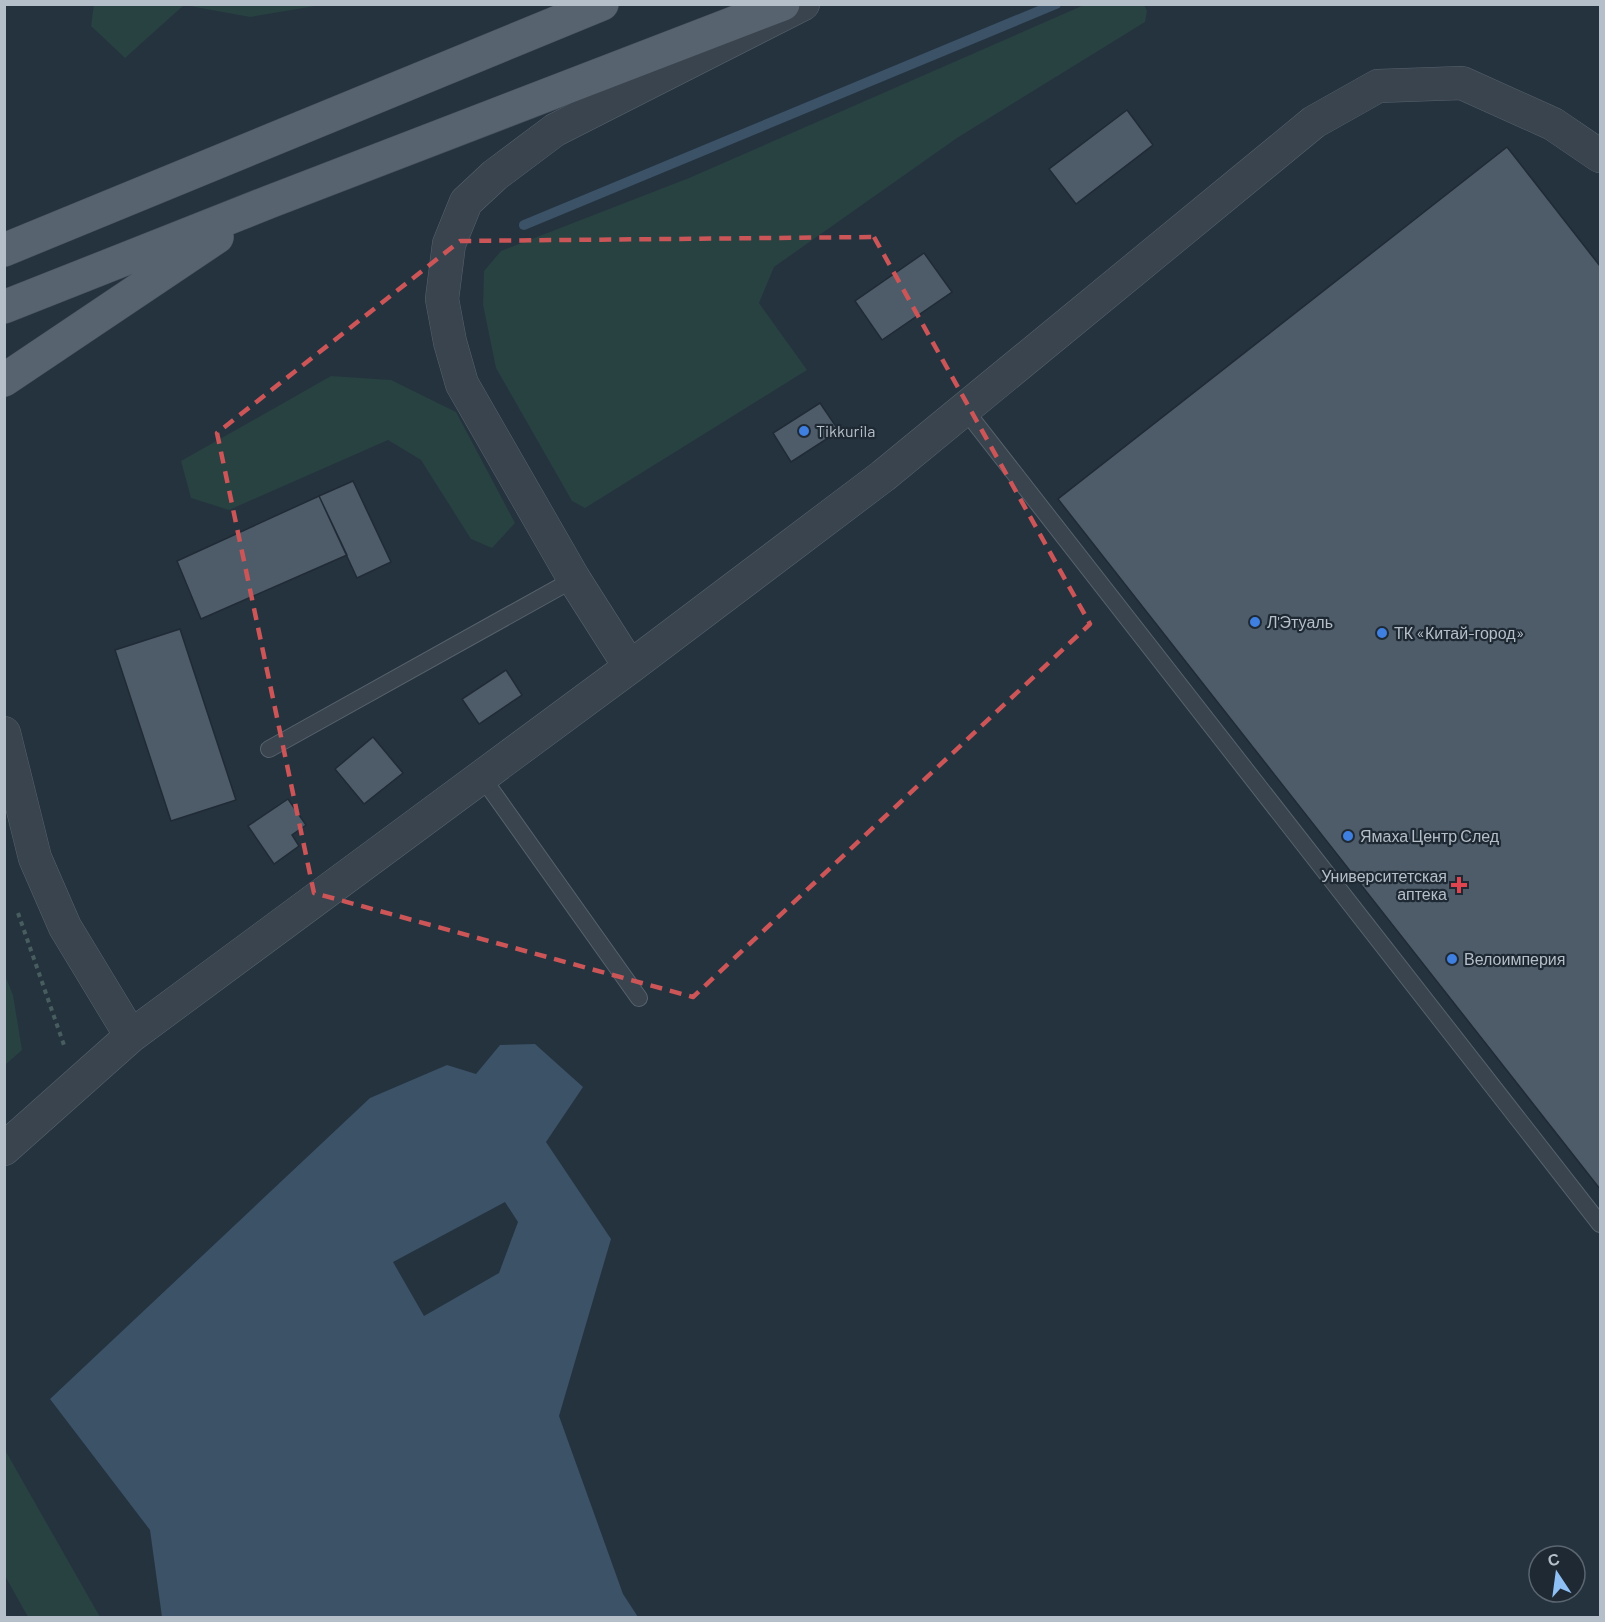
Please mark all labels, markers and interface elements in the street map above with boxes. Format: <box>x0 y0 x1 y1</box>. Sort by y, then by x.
place label: Tikkurila <box>816 421 875 440</box>
marker: Tikkurila <box>797 424 811 438</box>
place label: Л'Этуаль <box>1267 612 1333 631</box>
marker: Л'Этуаль <box>1248 615 1262 629</box>
place label: ТК «Китай-город» <box>1394 623 1524 642</box>
marker: ТК «Китай-город» <box>1375 626 1389 640</box>
place label: Ямаха Центр След <box>1360 826 1500 845</box>
marker: Ямаха Центр След <box>1341 829 1355 843</box>
place label: Университетская аптека <box>1321 866 1447 903</box>
marker: Университетская аптека <box>1452 878 1466 892</box>
place label: Велоимперия <box>1464 949 1565 968</box>
marker: Велоимперия <box>1445 952 1459 966</box>
north arrow <box>1527 1544 1587 1604</box>
text: С <box>1546 1548 1562 1569</box>

